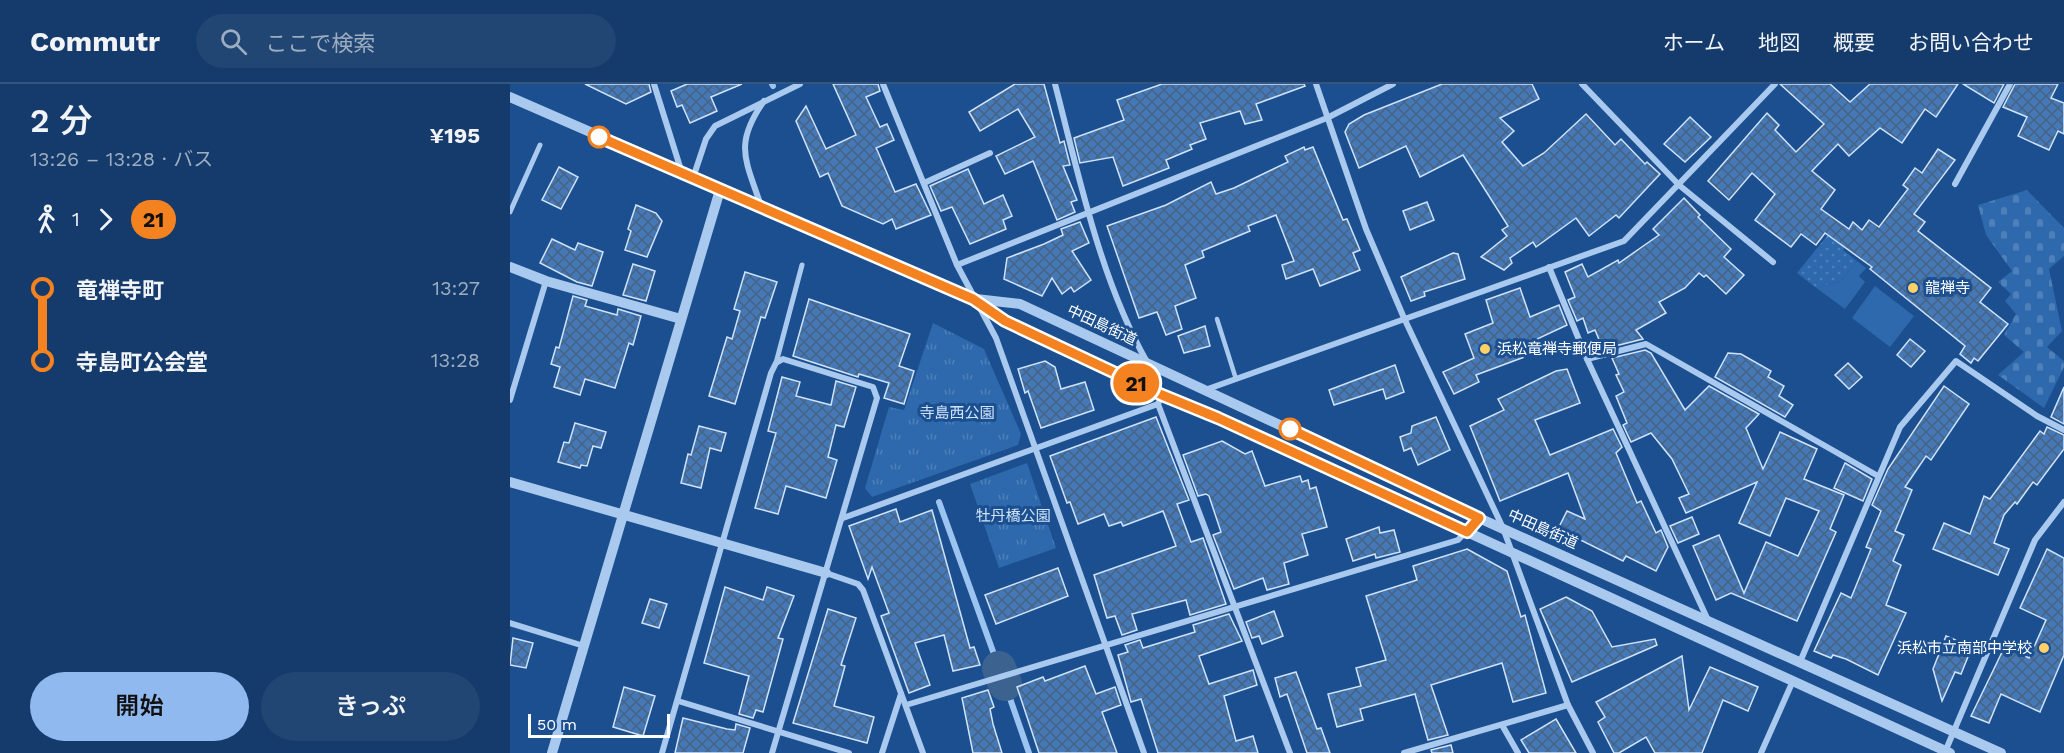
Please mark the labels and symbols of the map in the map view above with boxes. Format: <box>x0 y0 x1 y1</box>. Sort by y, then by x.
unlabelled marker <box>588 126 610 148</box>
place label: 龍禅寺 <box>1925 279 1970 297</box>
marker: 龍禅寺 <box>1906 281 1920 295</box>
street label: 中田島街道 <box>1064 301 1140 349</box>
place label: 浜松竜禅寺郵便局 <box>1497 340 1617 358</box>
marker: 浜松竜禅寺郵便局 <box>1478 342 1492 356</box>
line badge: 21 <box>1109 364 1163 402</box>
park label: 寺島西公園 <box>919 404 995 422</box>
unlabelled marker <box>1279 418 1301 440</box>
street label: 中田島街道 <box>1505 506 1581 552</box>
park label: 牡丹橋公園 <box>975 507 1051 525</box>
place label: 浜松市立南部中学校 <box>1897 639 2032 657</box>
marker: 浜松市立南部中学校 <box>2037 641 2051 655</box>
scale bar <box>528 711 670 738</box>

